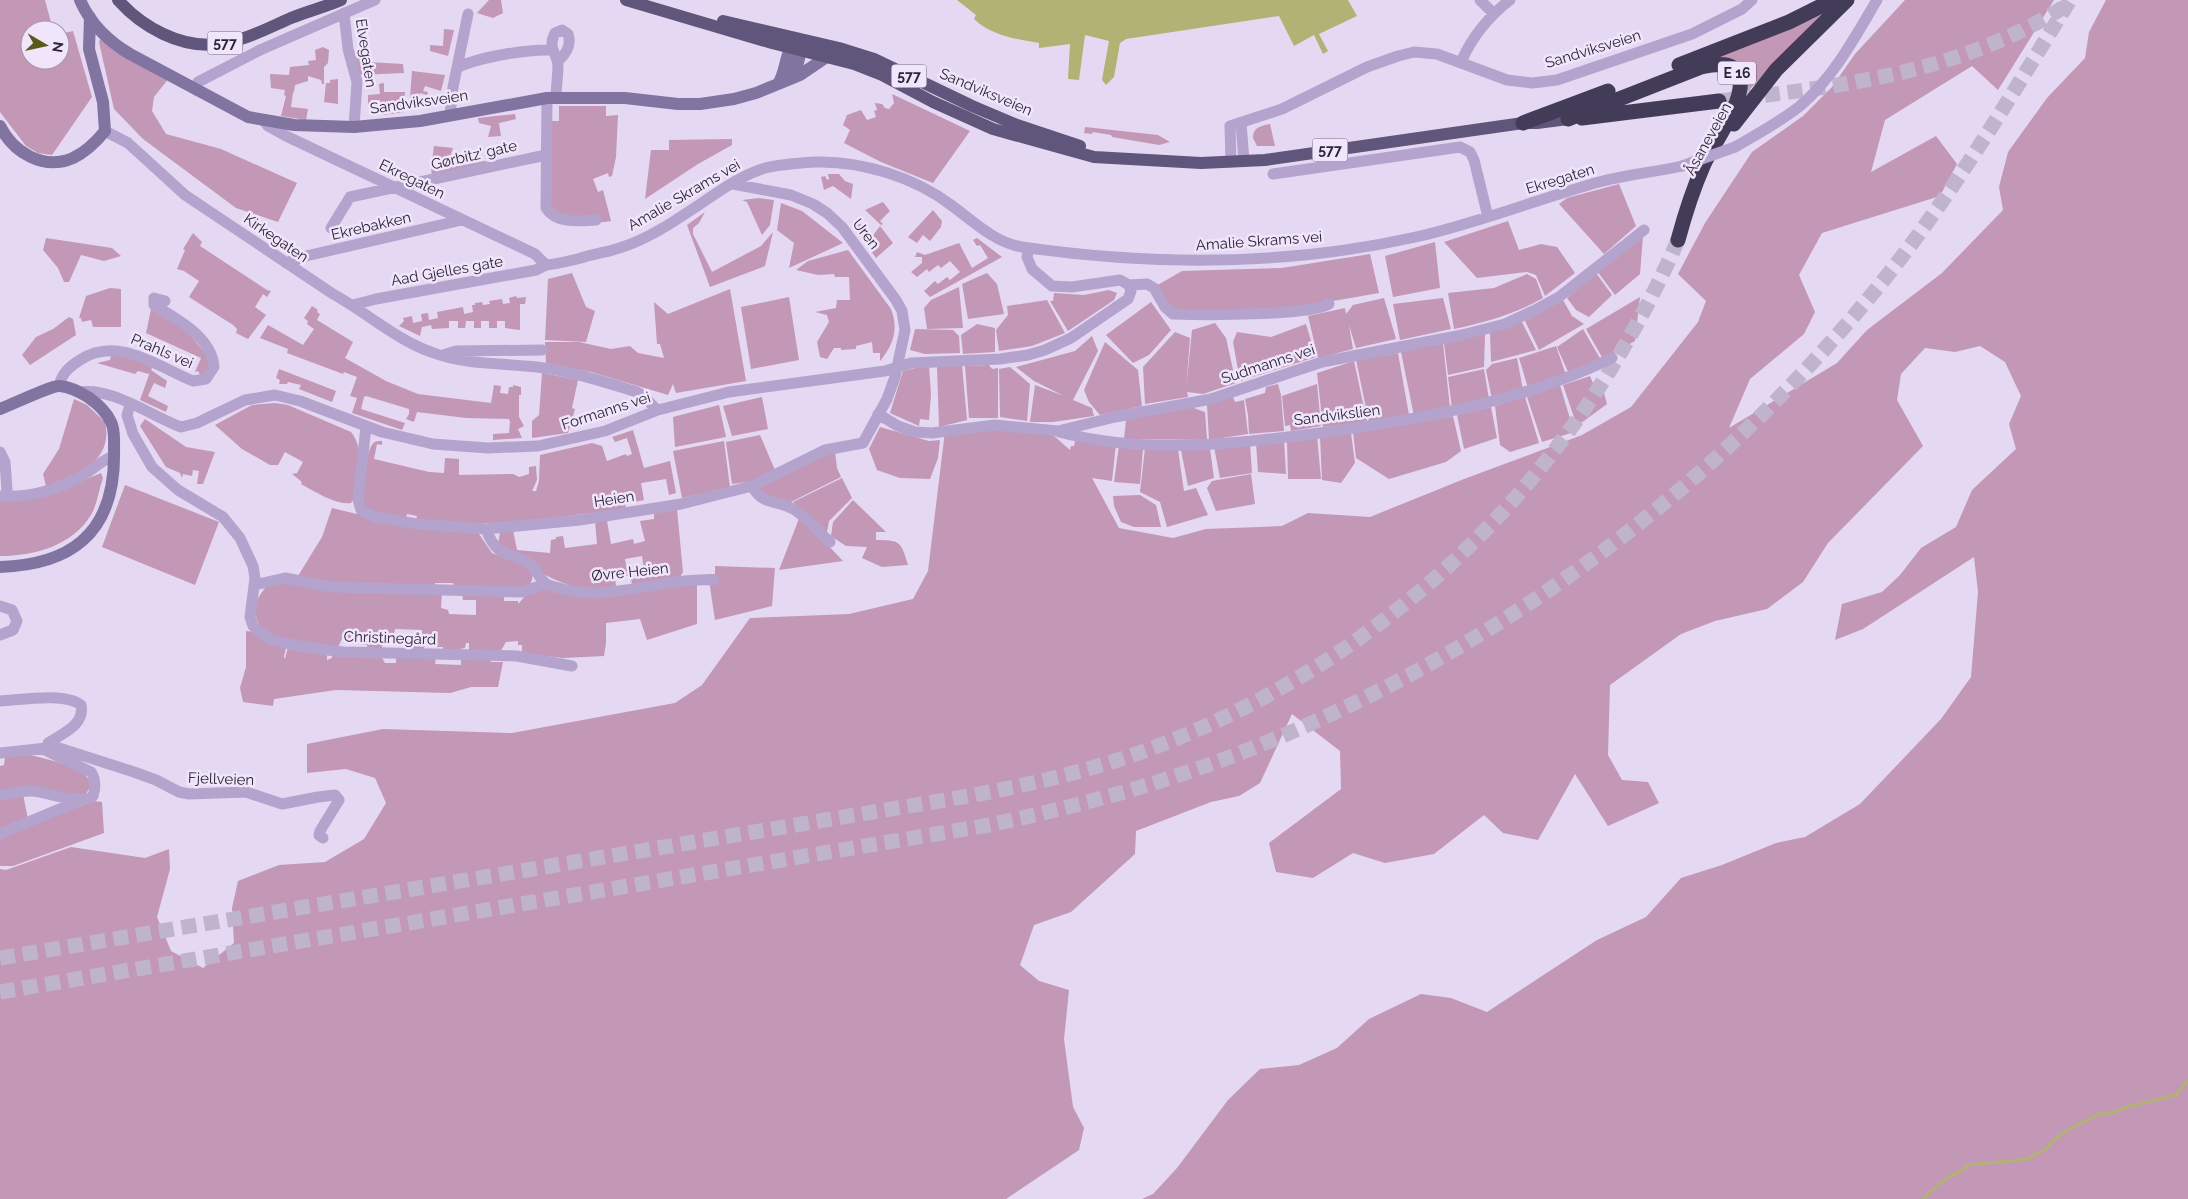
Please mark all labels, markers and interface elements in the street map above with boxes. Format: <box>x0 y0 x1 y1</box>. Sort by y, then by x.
street label: Elvegaten <box>352 17 380 89</box>
north arrow <box>20 20 70 70</box>
street label: Sandviksveien <box>1543 26 1643 72</box>
road number: 577 <box>208 32 242 54</box>
text: N <box>49 41 67 54</box>
road number: E 16 <box>1718 62 1756 84</box>
road number: 577 <box>892 64 926 88</box>
street label: Sandviksveien <box>937 64 1035 120</box>
street label: Sandviksveien <box>369 86 469 118</box>
street label: Åsaneveien <box>1681 100 1735 178</box>
street label: Gørbitz' gate <box>429 136 519 174</box>
road number: 577 <box>1312 138 1348 162</box>
street label: Ekregaten <box>376 155 448 203</box>
street label: Amalie Skrams vei <box>625 156 743 234</box>
street label: Ekregaten <box>1524 160 1596 198</box>
street label: Ekrebakken <box>329 208 413 244</box>
street label: Kirkegaten <box>240 210 312 266</box>
street label: Uren <box>848 215 884 253</box>
street label: Amalie Skrams vei <box>1195 228 1323 254</box>
street label: Aad Gjelles gate <box>390 252 505 290</box>
street label: Prahls vei <box>128 330 196 372</box>
street label: Sudmanns vei <box>1219 340 1317 388</box>
street label: Formanns vei <box>559 388 653 434</box>
street label: Sandvikslien <box>1293 401 1381 429</box>
street label: Heien <box>593 487 635 511</box>
street label: Øvre Heien <box>591 559 669 585</box>
street label: Christinegård <box>343 627 437 649</box>
street label: Fjellveien <box>188 769 254 789</box>

